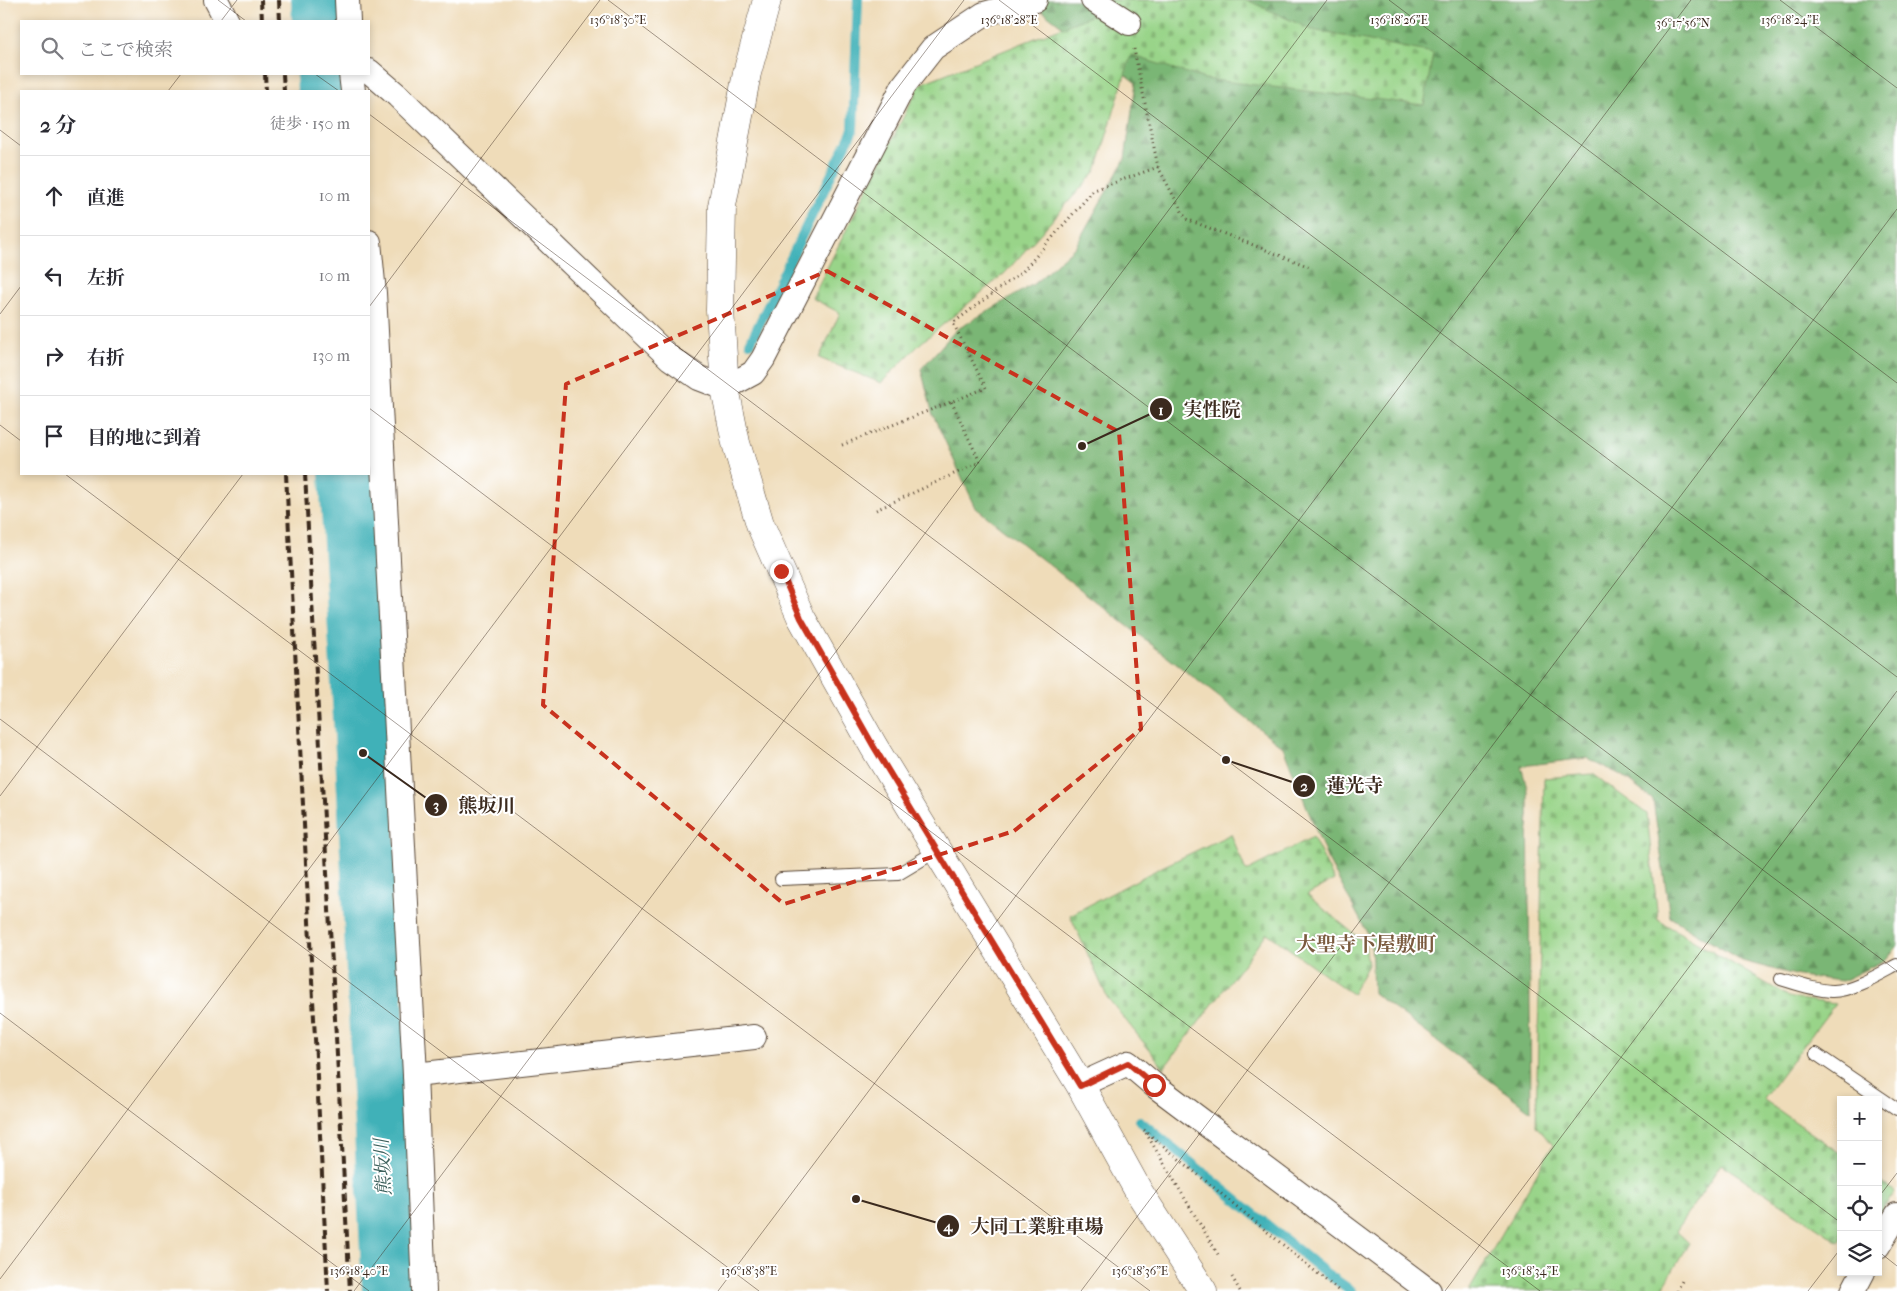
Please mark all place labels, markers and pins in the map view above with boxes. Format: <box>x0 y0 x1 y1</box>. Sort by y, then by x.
callout: 実性院 <box>1148 392 1250 426</box>
callout: 蓮光寺 <box>1291 769 1393 803</box>
callout: 熊坂川 <box>424 788 526 822</box>
callout: 大同工業駐車場 <box>935 1209 1113 1243</box>

